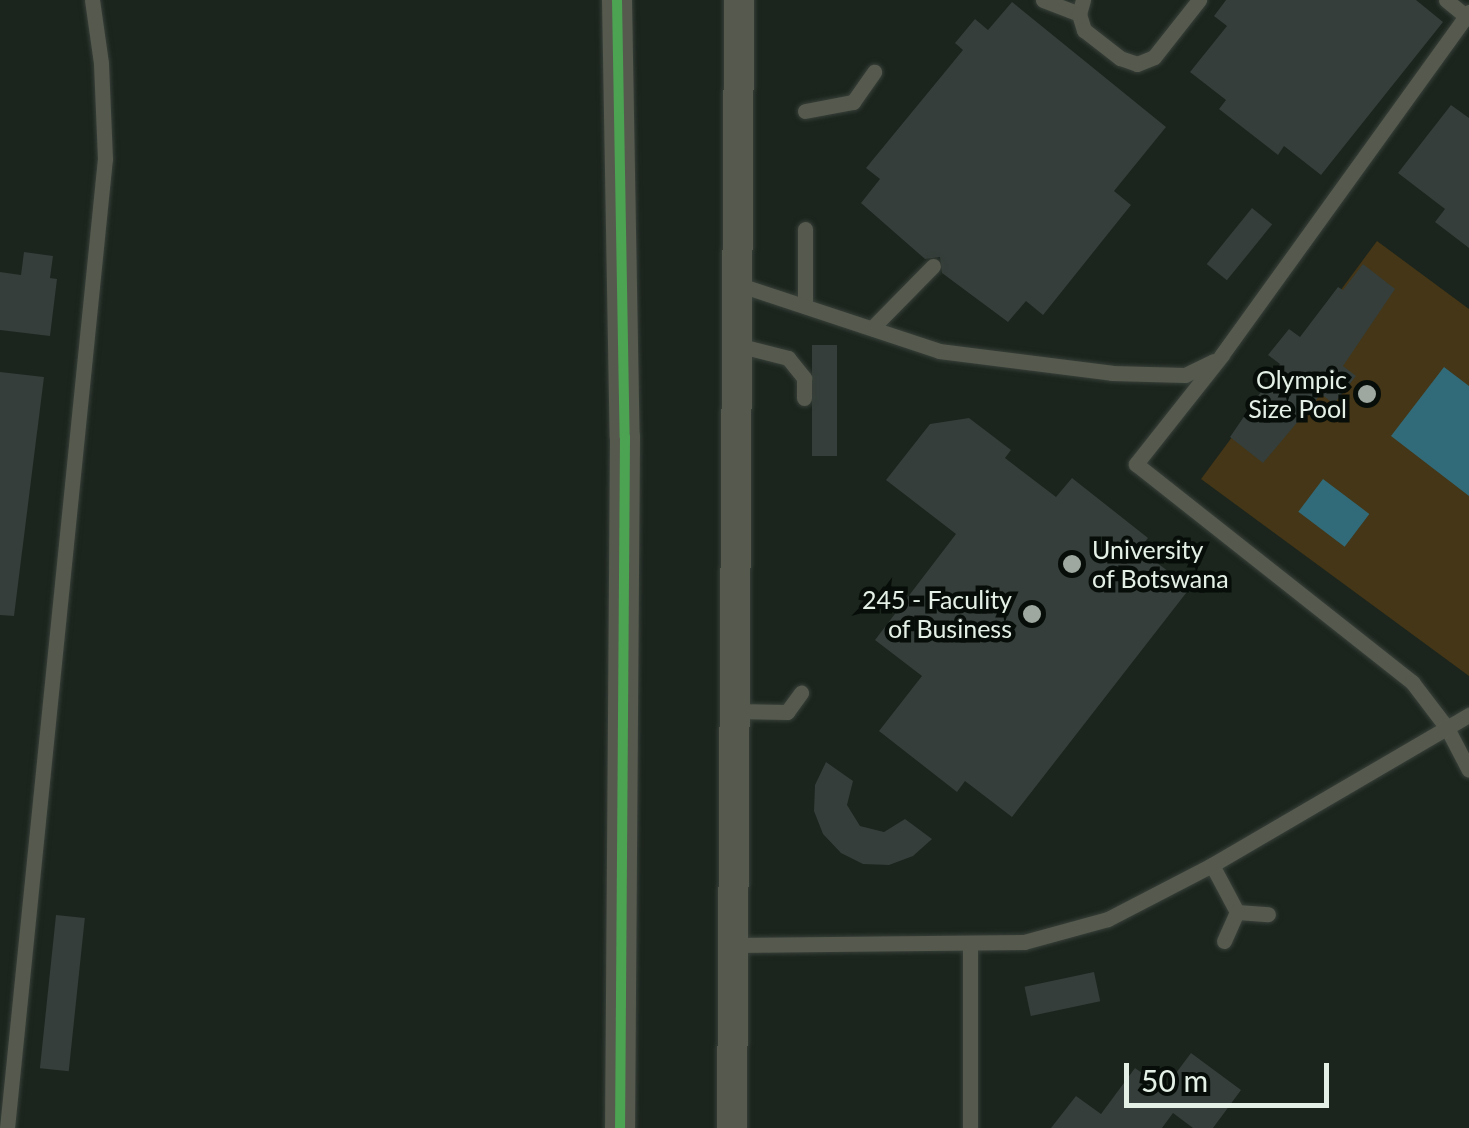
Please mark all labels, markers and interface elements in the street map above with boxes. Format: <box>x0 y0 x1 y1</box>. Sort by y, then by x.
place label: Olympic Size Pool <box>1248 365 1347 424</box>
marker: Olympic Size Pool <box>1356 383 1378 405</box>
place label: University of Botswana <box>1092 535 1229 594</box>
marker: University of Botswana <box>1061 553 1083 575</box>
place label: 245 - Faculity of Business <box>862 585 1012 644</box>
marker: 245 - Faculity of Business <box>1021 603 1043 625</box>
scale bar <box>1129 1043 1334 1105</box>
text: 50 m <box>1141 1062 1208 1098</box>

